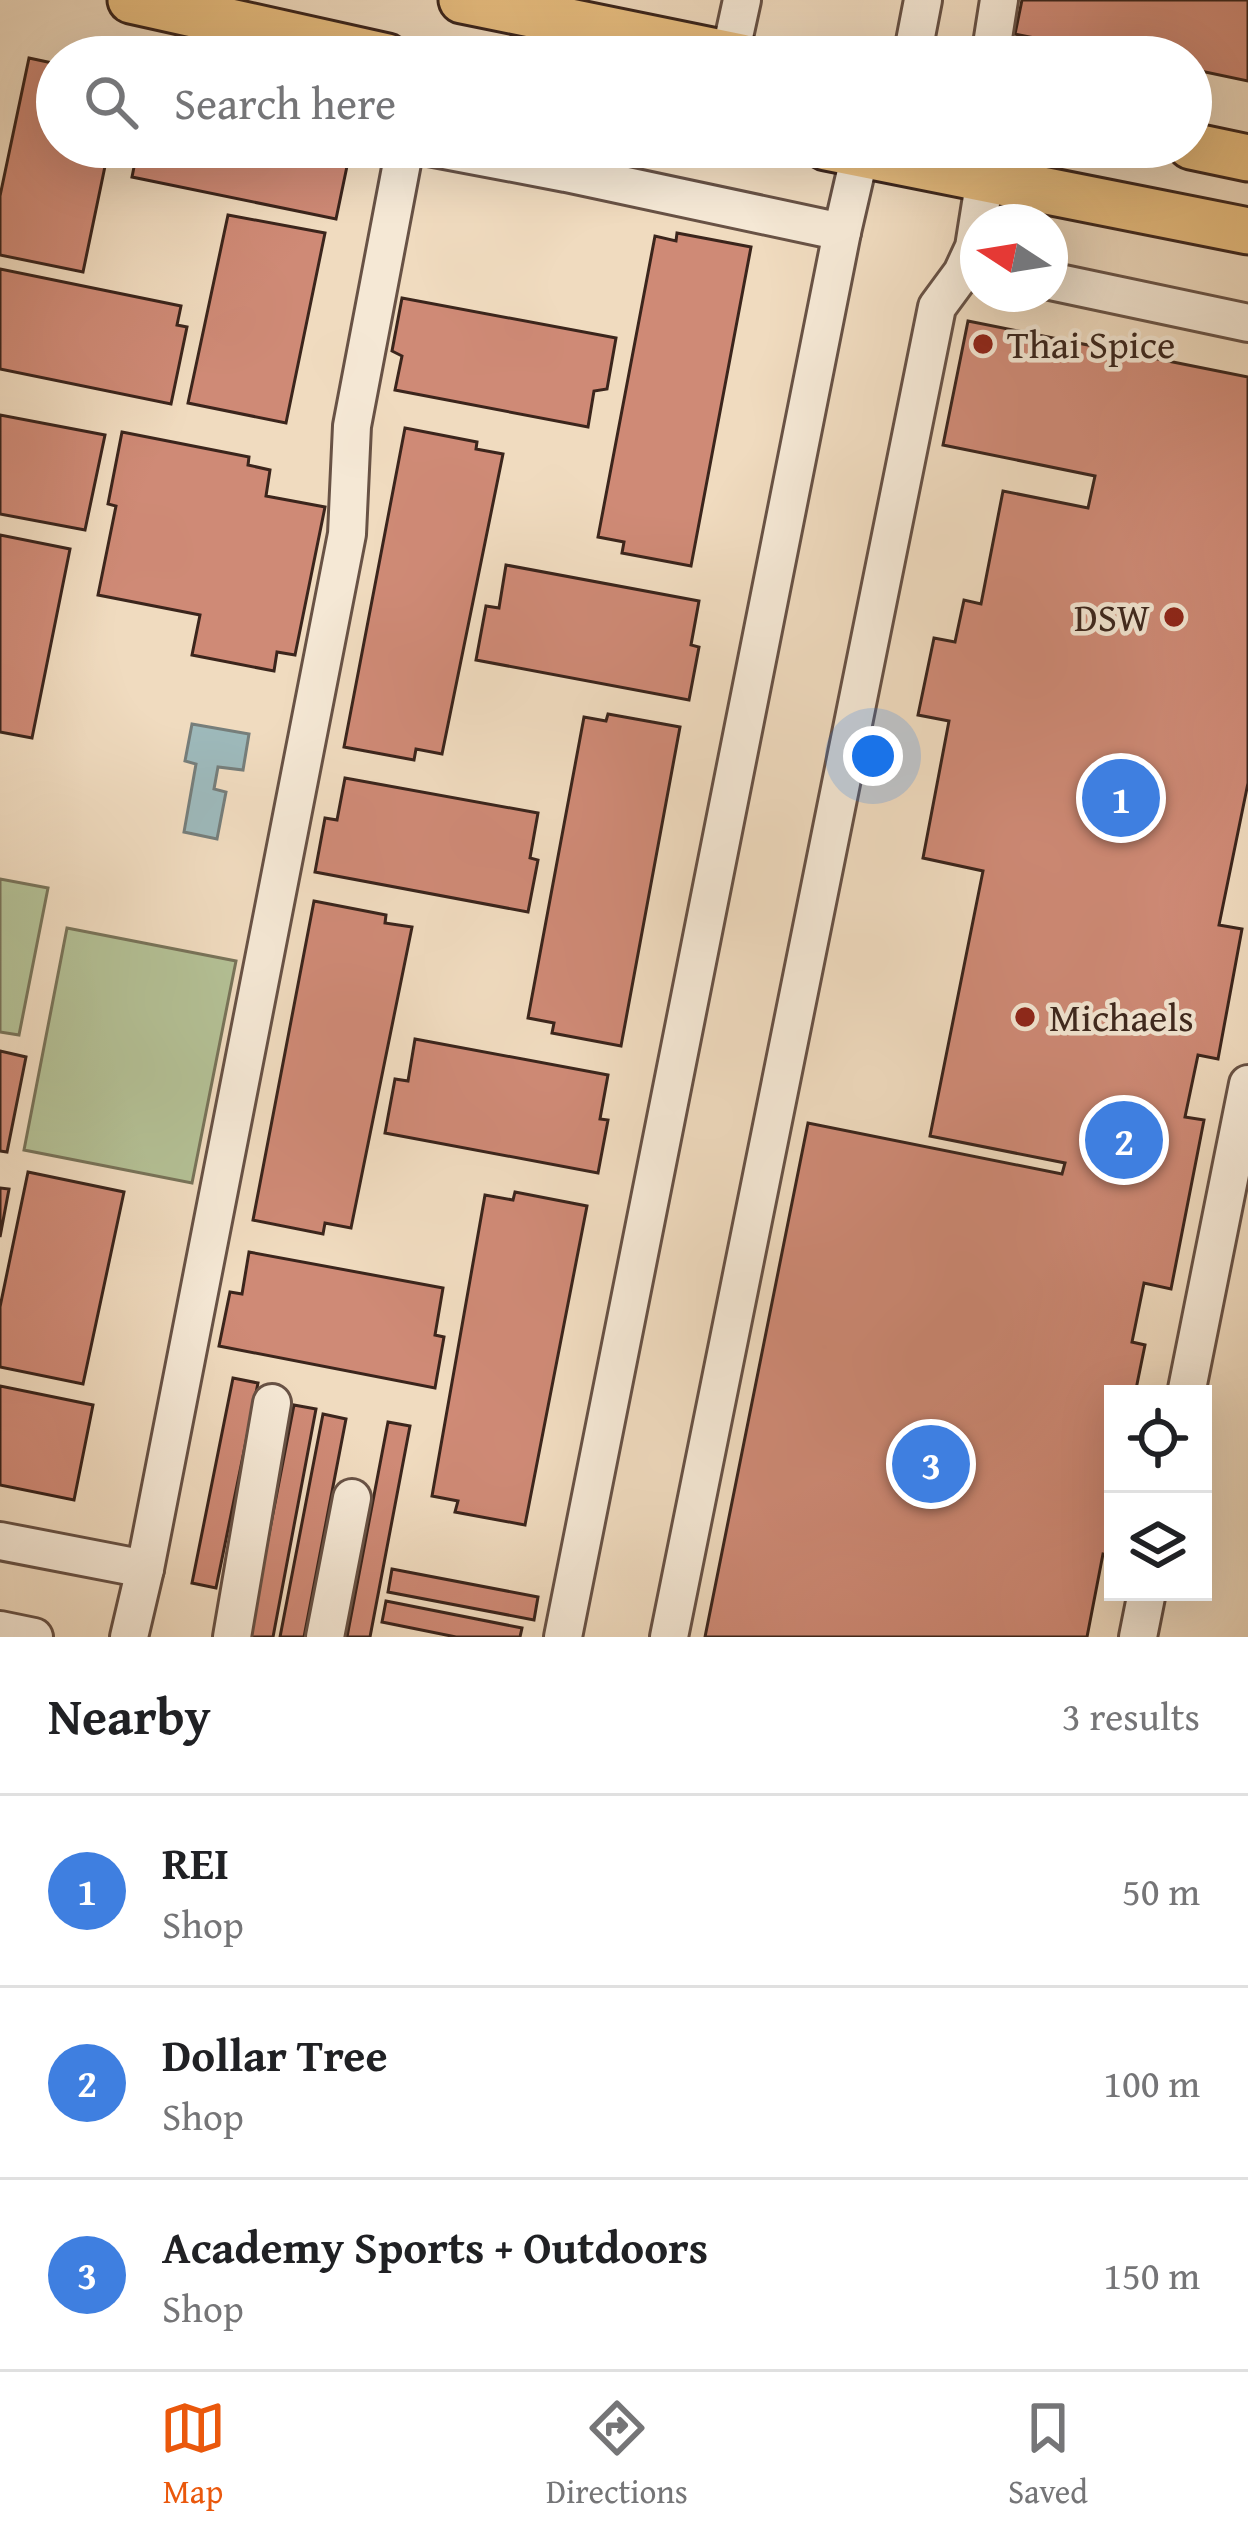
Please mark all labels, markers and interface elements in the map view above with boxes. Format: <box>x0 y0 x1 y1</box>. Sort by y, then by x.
search box <box>36 36 1212 168</box>
icon: search <box>78 69 144 135</box>
text: Search here <box>174 70 396 135</box>
north arrow <box>960 204 1068 312</box>
place label: Thai Spice <box>1007 315 1175 372</box>
marker: Thai Spice <box>970 331 996 357</box>
place label: DSW <box>1074 588 1150 645</box>
marker: DSW <box>1161 604 1187 630</box>
your location <box>843 726 903 786</box>
pin: 1 <box>1082 753 1160 843</box>
place label: Michaels <box>1049 988 1194 1045</box>
marker: Michaels <box>1012 1004 1038 1030</box>
pin: 2 <box>1085 1095 1163 1185</box>
map controls <box>1104 1385 1212 1601</box>
button: locate <box>1104 1385 1212 1493</box>
pin: 3 <box>892 1419 970 1509</box>
button: layers <box>1104 1493 1212 1601</box>
text: Nearby <box>48 1678 211 1753</box>
text: 3 results <box>1062 1687 1200 1744</box>
text: REI <box>162 1830 229 1895</box>
text: 1 <box>77 1862 97 1919</box>
text: 50 m <box>1122 1862 1200 1919</box>
text: Shop <box>162 1895 244 1952</box>
text: Dollar Tree <box>162 2022 388 2087</box>
text: 2 <box>77 2054 97 2111</box>
text: 100 m <box>1103 2054 1200 2111</box>
text: Shop <box>162 2087 244 2144</box>
text: Academy Sports + Outdoors <box>162 2214 708 2279</box>
text: 3 <box>77 2246 97 2303</box>
text: 150 m <box>1103 2246 1200 2303</box>
text: Shop <box>162 2279 244 2336</box>
tab: Map <box>160 2395 226 2515</box>
tab: Directions <box>546 2395 688 2515</box>
tab: Saved <box>1008 2395 1088 2515</box>

